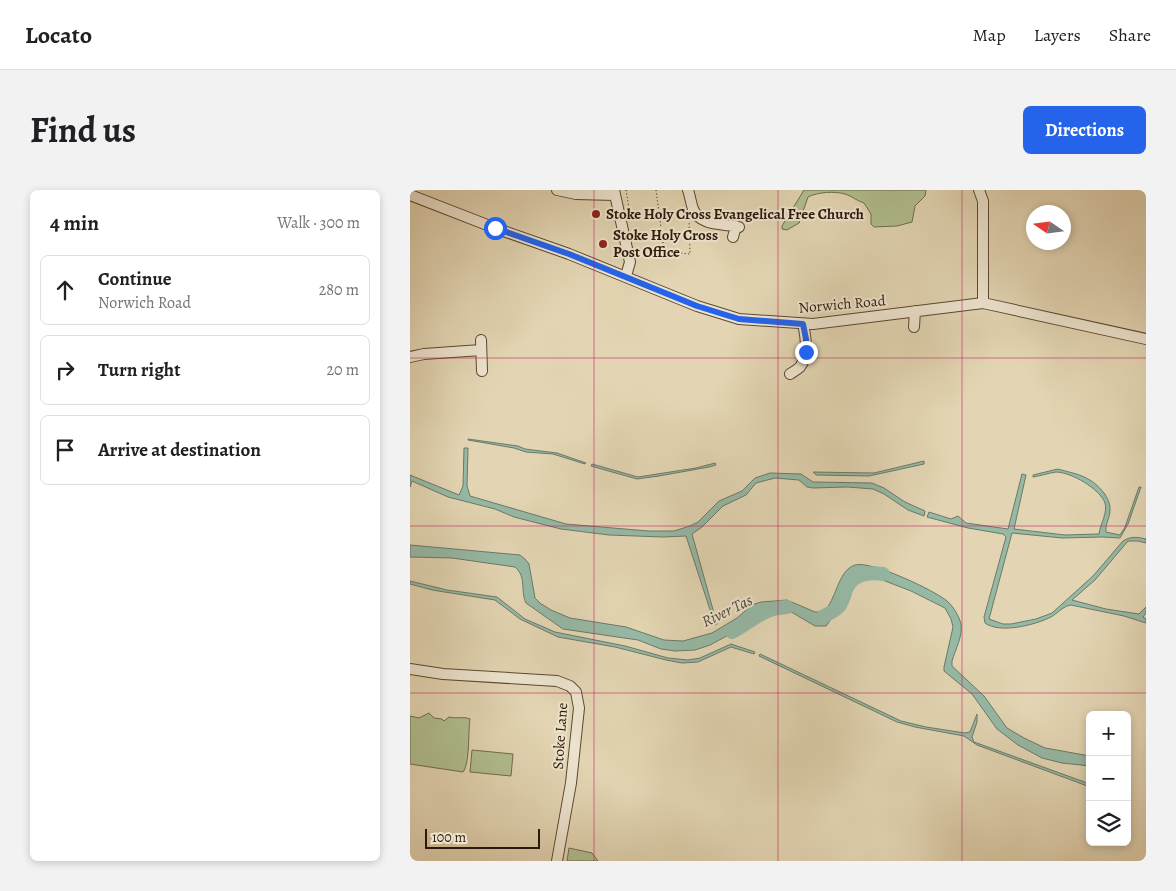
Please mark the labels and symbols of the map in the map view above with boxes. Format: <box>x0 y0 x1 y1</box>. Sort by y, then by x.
place label: Stoke Holy Cross Evangelical Free Church <box>606 204 864 224</box>
north arrow <box>1026 205 1071 250</box>
marker: Stoke Holy Cross Evangelical Free Church <box>590 208 602 220</box>
route start <box>484 217 507 240</box>
place label: Stoke Holy Cross Post Office <box>613 225 718 262</box>
marker: Stoke Holy Cross Post Office <box>597 238 609 250</box>
street label: Norwich Road <box>798 290 887 318</box>
route end <box>795 341 818 364</box>
water label: River Tas <box>698 589 757 633</box>
street label: Stoke Lane <box>548 702 572 770</box>
scale bar <box>425 826 540 849</box>

